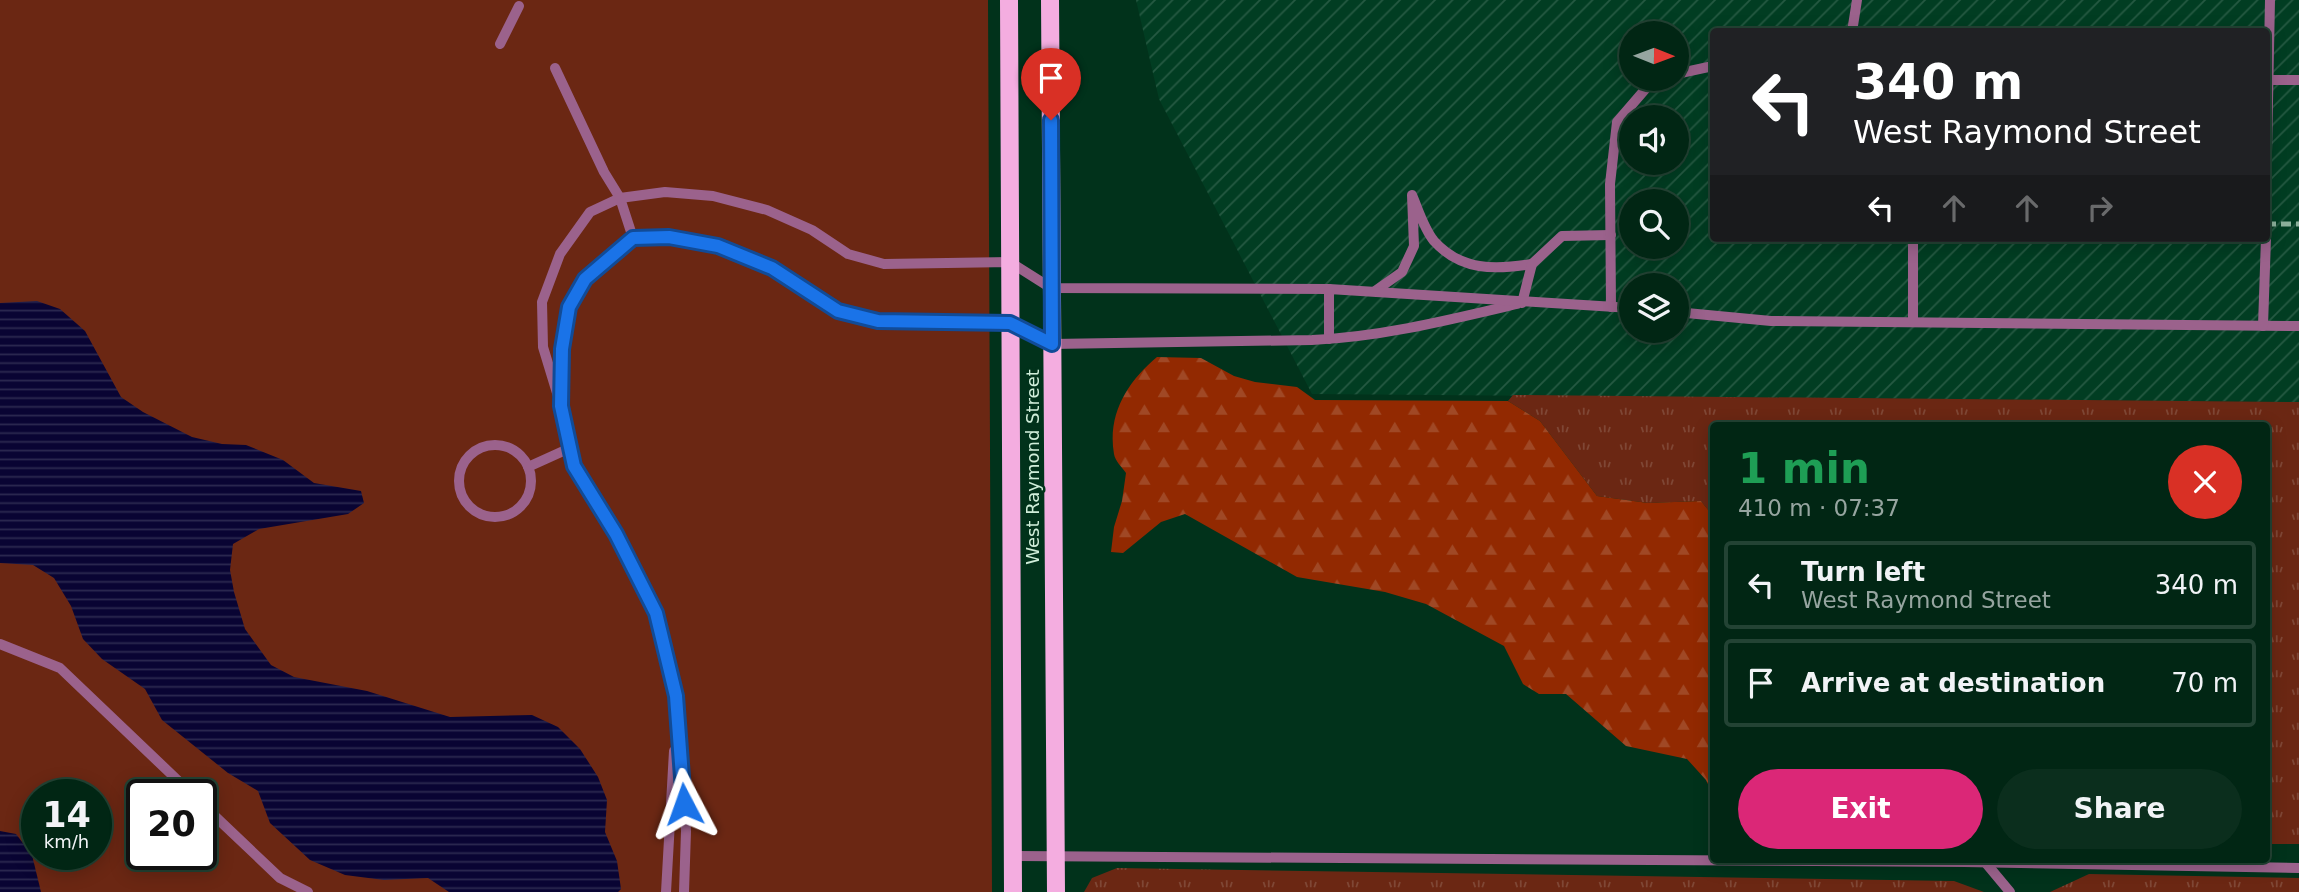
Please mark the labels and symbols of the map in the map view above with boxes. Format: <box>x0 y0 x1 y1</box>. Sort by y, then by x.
north arrow <box>1619 21 1689 91</box>
pin <box>1021 48 1081 120</box>
street label: West Raymond Street <box>1022 369 1043 565</box>
position arrow <box>647 767 721 841</box>
speed limit sign: 20 <box>126 779 217 870</box>

